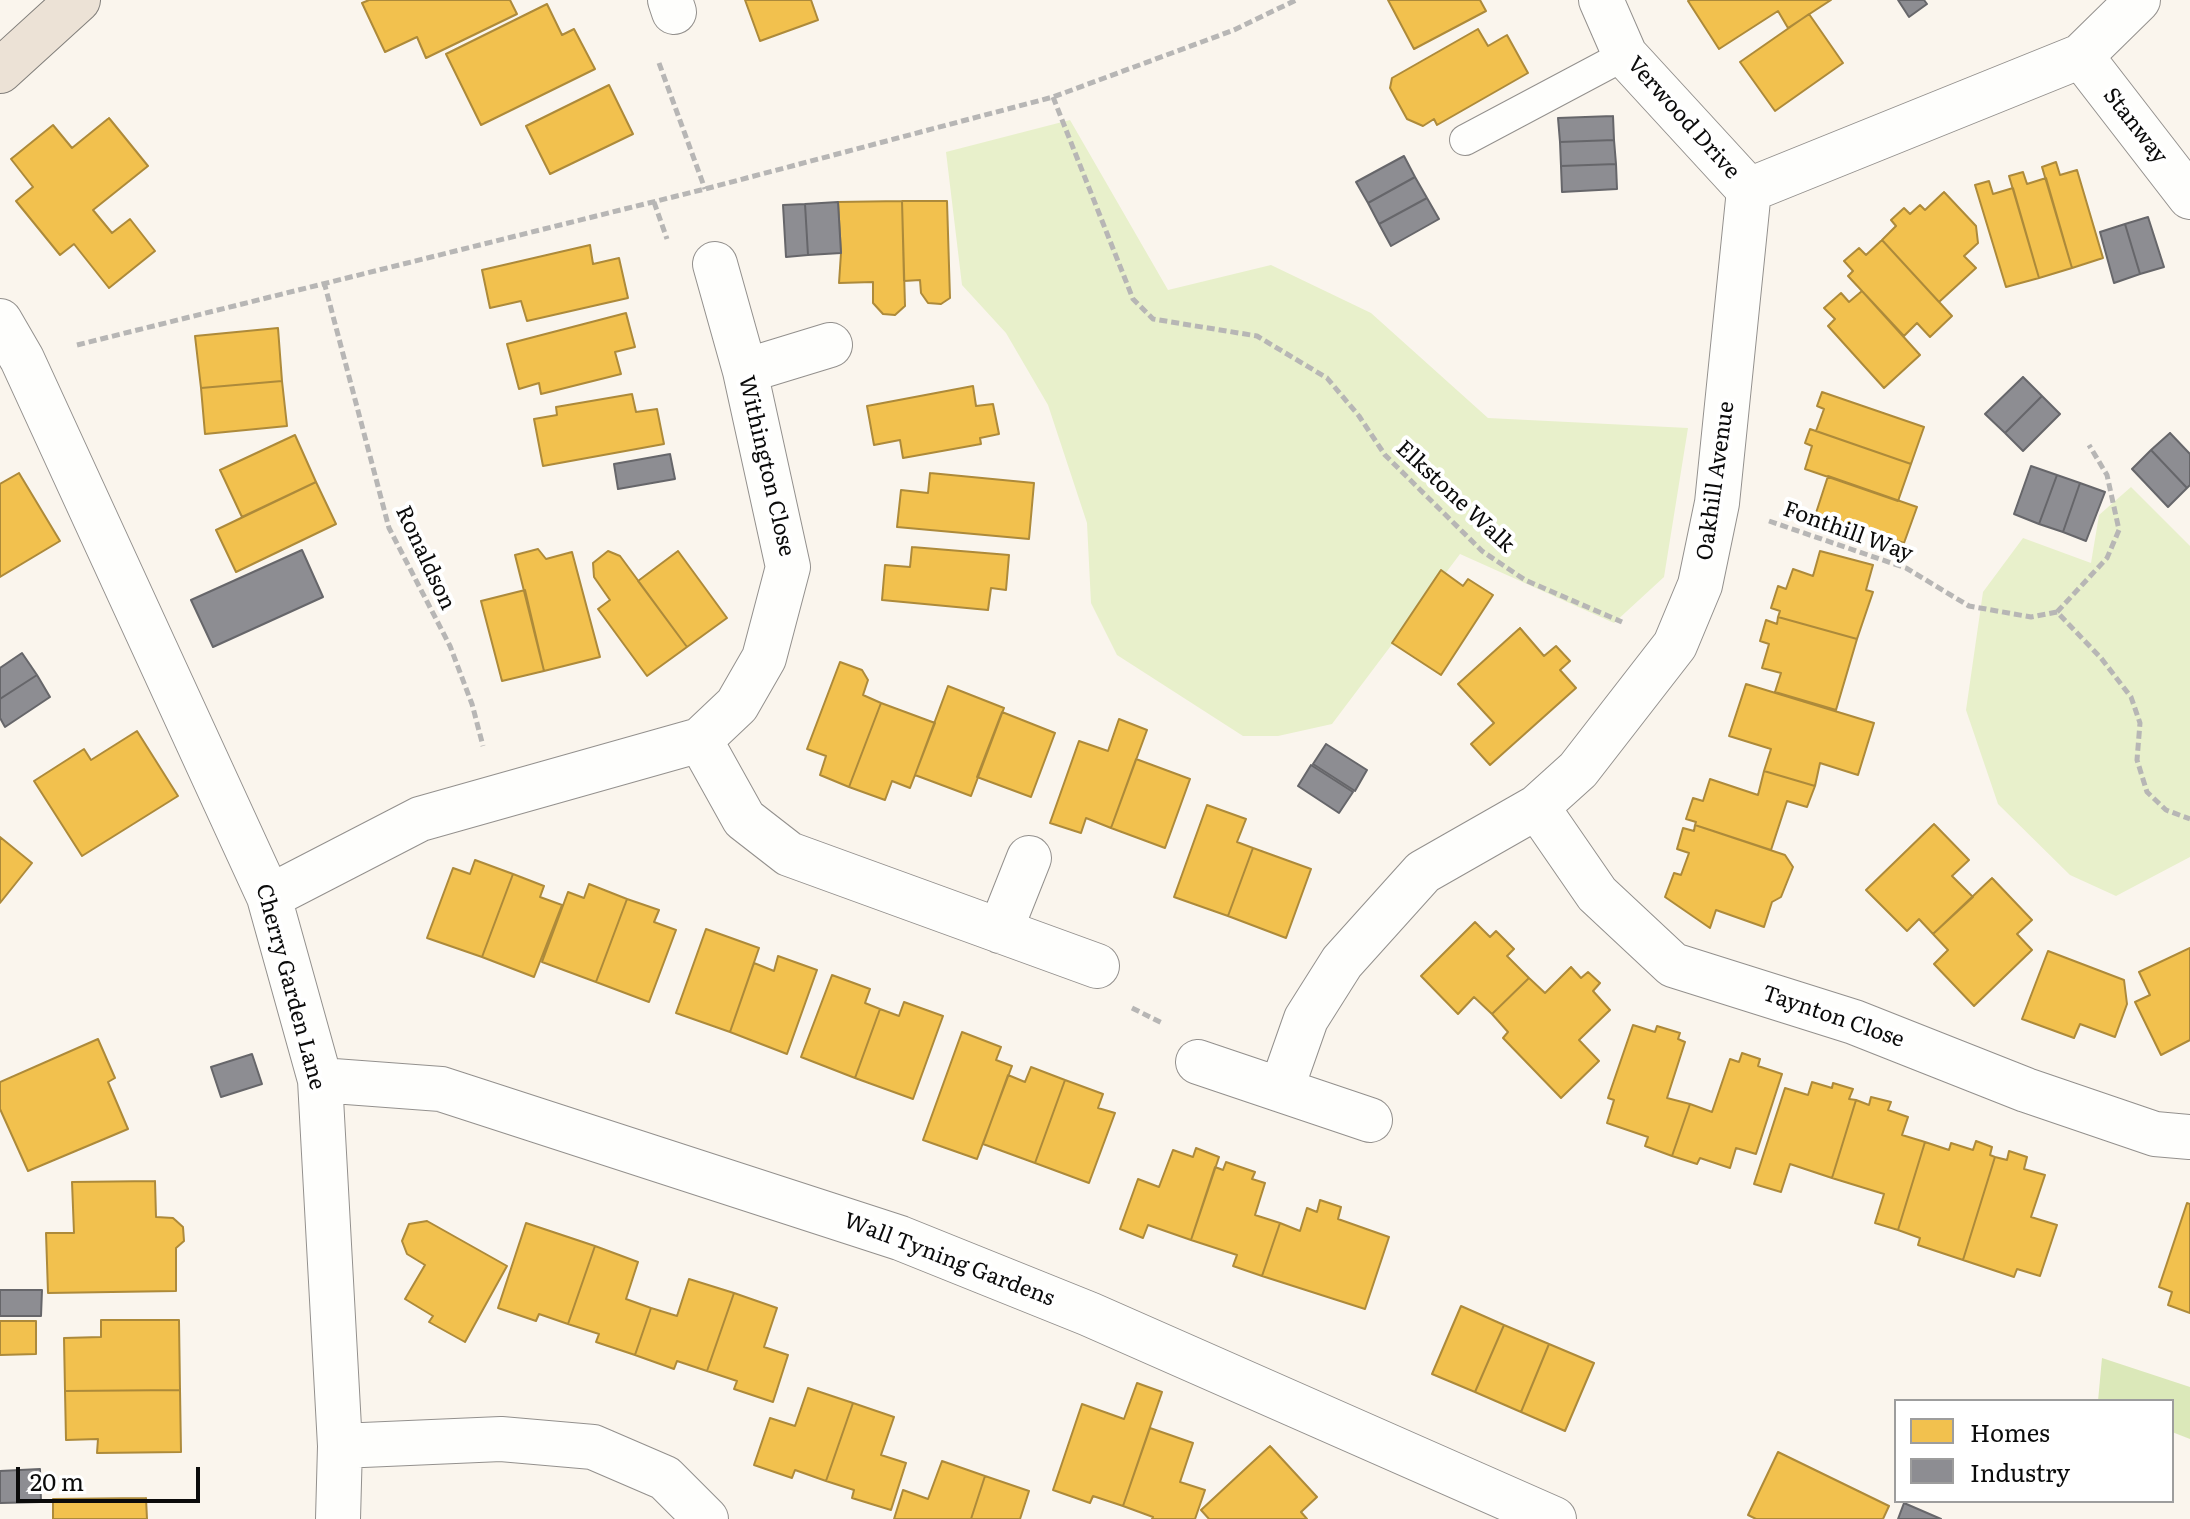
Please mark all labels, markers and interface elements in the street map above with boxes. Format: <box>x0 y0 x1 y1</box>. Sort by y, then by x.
street label: Verwood Drive <box>1621 51 1745 185</box>
street label: Stanway <box>2097 83 2173 169</box>
street label: Withington Close <box>732 373 800 559</box>
street label: Oakhill Avenue <box>1692 400 1740 562</box>
street label: Elkstone Walk <box>1390 435 1520 559</box>
street label: Fonthill Way <box>1780 496 1916 568</box>
street label: Ronaldson <box>389 502 461 614</box>
street label: Cherry Garden Lane <box>250 881 330 1093</box>
street label: Taynton Close <box>1758 980 1908 1054</box>
street label: Wall Tyning Gardens <box>840 1208 1058 1312</box>
legend <box>1894 1399 2174 1503</box>
text: Homes <box>1970 1414 2050 1449</box>
scale bar <box>20 1451 204 1501</box>
text: Industry <box>1970 1454 2070 1489</box>
text: 20 m <box>30 1463 84 1498</box>

